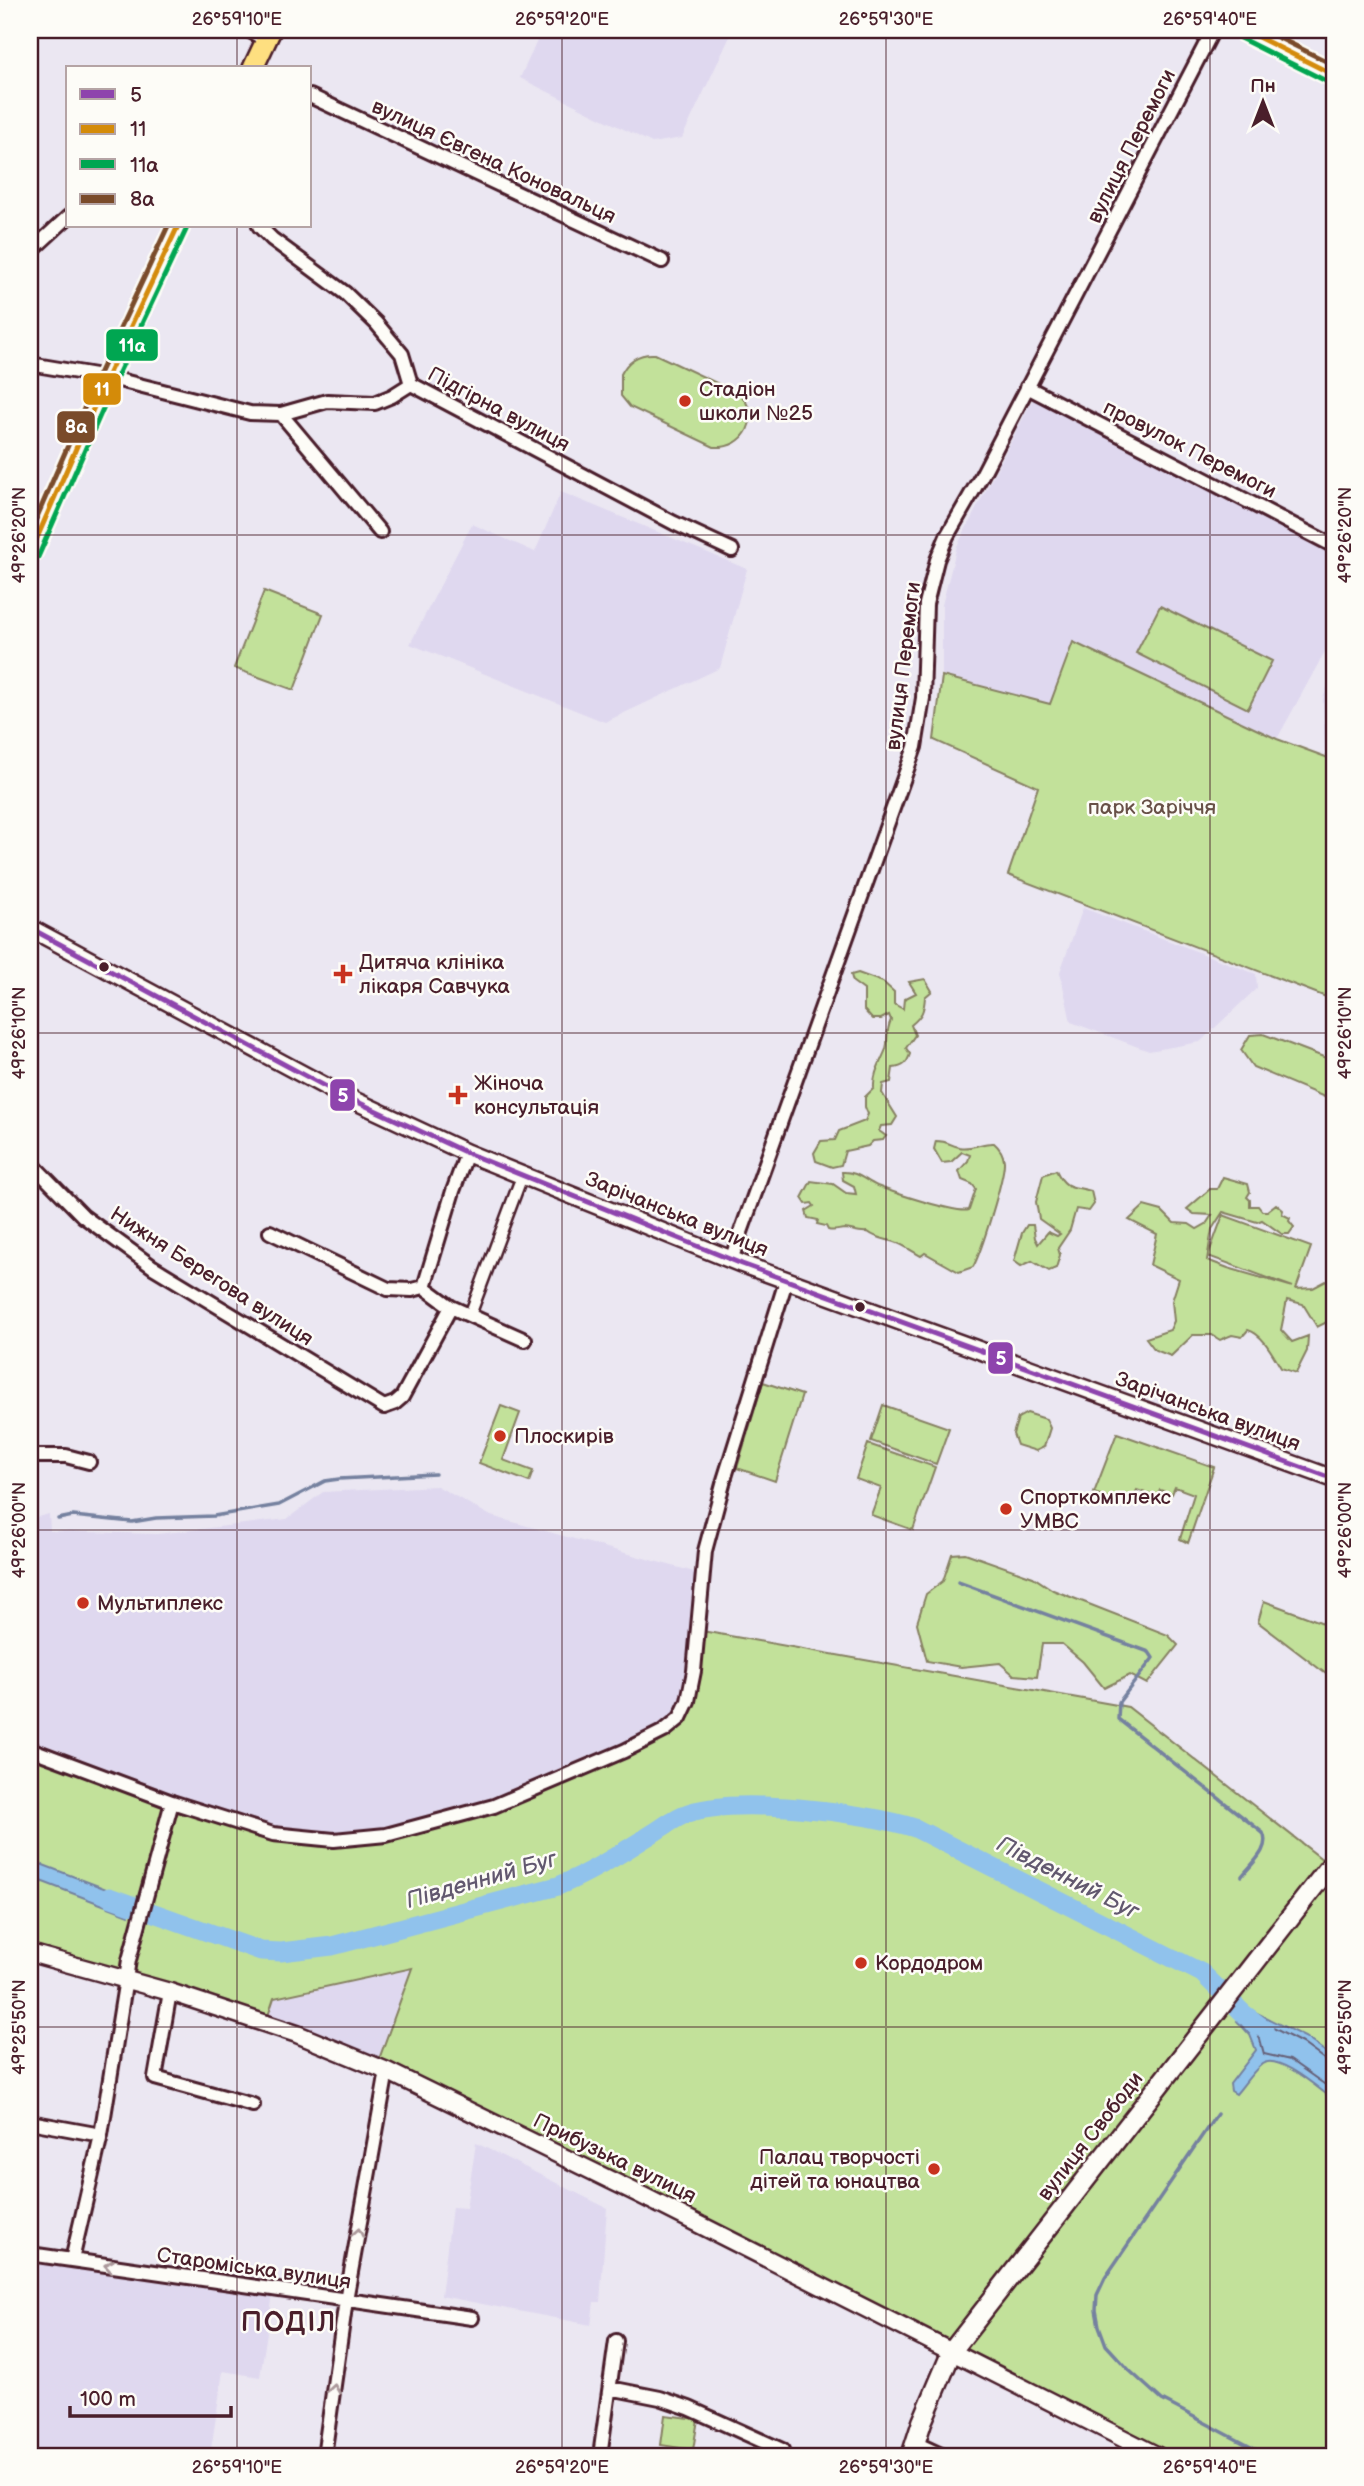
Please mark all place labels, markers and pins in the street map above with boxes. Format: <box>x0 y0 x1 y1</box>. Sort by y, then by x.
place label: Стадіон школи №25 <box>699 377 813 426</box>
marker: Стадіон школи №25 <box>677 393 693 409</box>
place label: Дитяча клініка лікаря Савчука <box>359 950 510 999</box>
unlabelled marker <box>97 960 111 974</box>
marker: Дитяча клініка лікаря Савчука <box>333 964 353 984</box>
place label: Жіноча консультація <box>474 1071 599 1120</box>
marker: Жіноча консультація <box>448 1085 468 1105</box>
unlabelled marker <box>853 1300 867 1314</box>
place label: Плоскирів <box>514 1424 614 1449</box>
marker: Плоскирів <box>492 1428 508 1444</box>
place label: Спорткомплекс УМВС <box>1020 1485 1171 1534</box>
marker: Спорткомплекс УМВС <box>998 1501 1014 1517</box>
place label: Мультиплекс <box>97 1591 223 1616</box>
marker: Мультиплекс <box>75 1595 91 1611</box>
place label: Кордодром <box>875 1951 983 1976</box>
marker: Кордодром <box>853 1955 869 1971</box>
place label: Палац творчості дітей та юнацтва <box>750 2145 921 2194</box>
marker: Палац творчості дітей та юнацтва <box>926 2161 942 2177</box>

